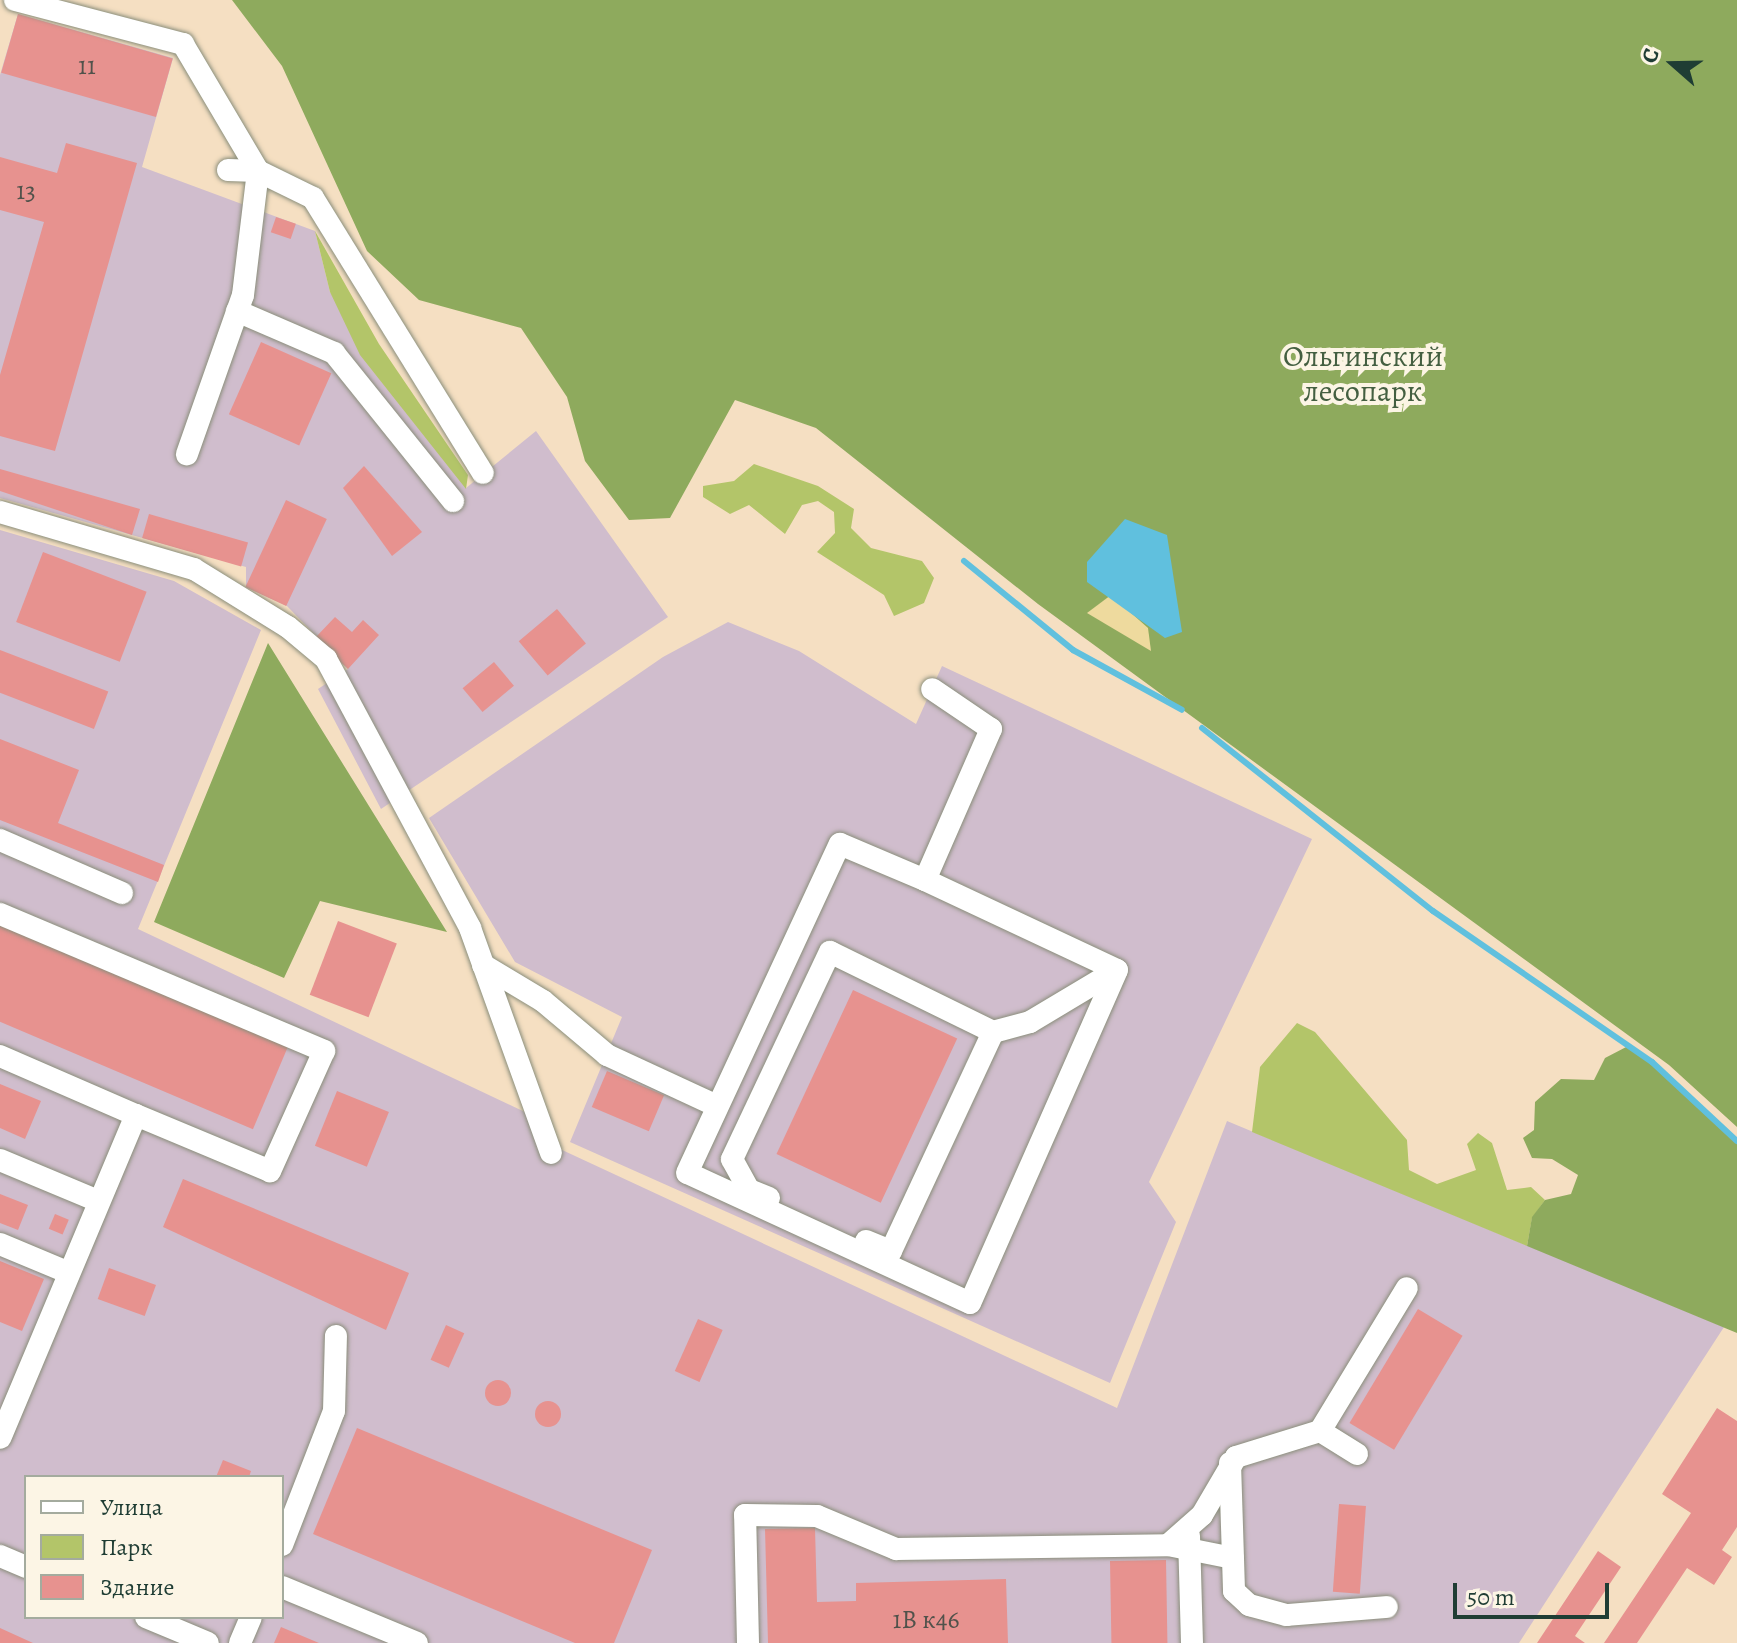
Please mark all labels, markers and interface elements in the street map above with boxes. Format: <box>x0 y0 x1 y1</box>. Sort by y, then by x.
north arrow <box>1633 24 1713 104</box>
text: С <box>1634 44 1667 67</box>
house number: 11 <box>78 50 96 82</box>
house number: 13 <box>16 175 36 207</box>
park label: Ольгинский лесопарк <box>1283 338 1443 408</box>
legend <box>24 1475 284 1619</box>
text: Улица <box>100 1491 163 1523</box>
text: Парк <box>100 1531 153 1563</box>
scale bar <box>1457 1567 1613 1617</box>
text: Здание <box>100 1571 175 1603</box>
text: 50 m <box>1467 1581 1515 1613</box>
house number: 1В к46 <box>893 1604 959 1636</box>

